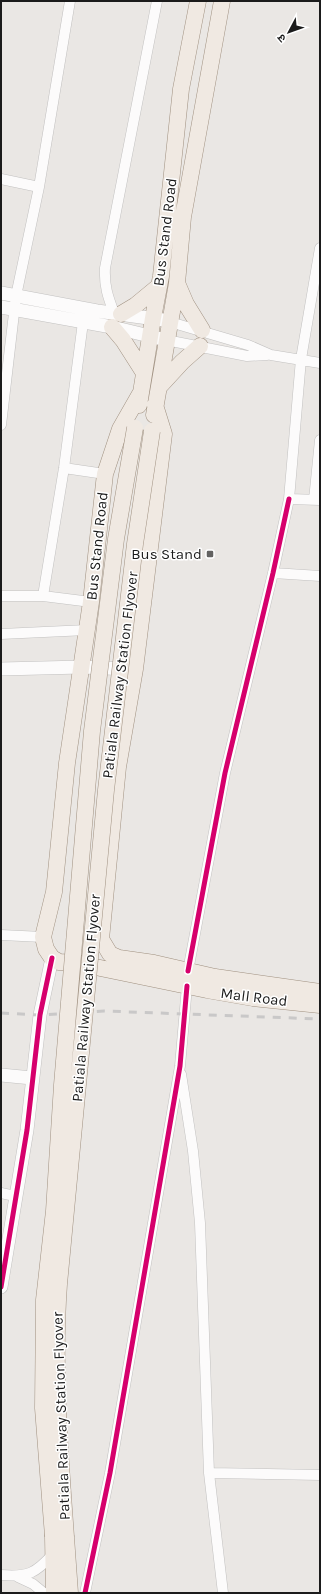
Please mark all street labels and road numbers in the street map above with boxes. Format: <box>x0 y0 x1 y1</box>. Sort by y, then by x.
street label: Bus Stand Road <box>149 177 181 287</box>
street label: Bus Stand Road <box>82 491 112 601</box>
street label: Patiala Railway Station Flyover <box>98 570 142 780</box>
street label: Patiala Railway Station Flyover <box>68 893 104 1103</box>
street label: Mall Road <box>219 984 289 1010</box>
street label: Patiala Railway Station Flyover <box>48 1311 74 1521</box>

